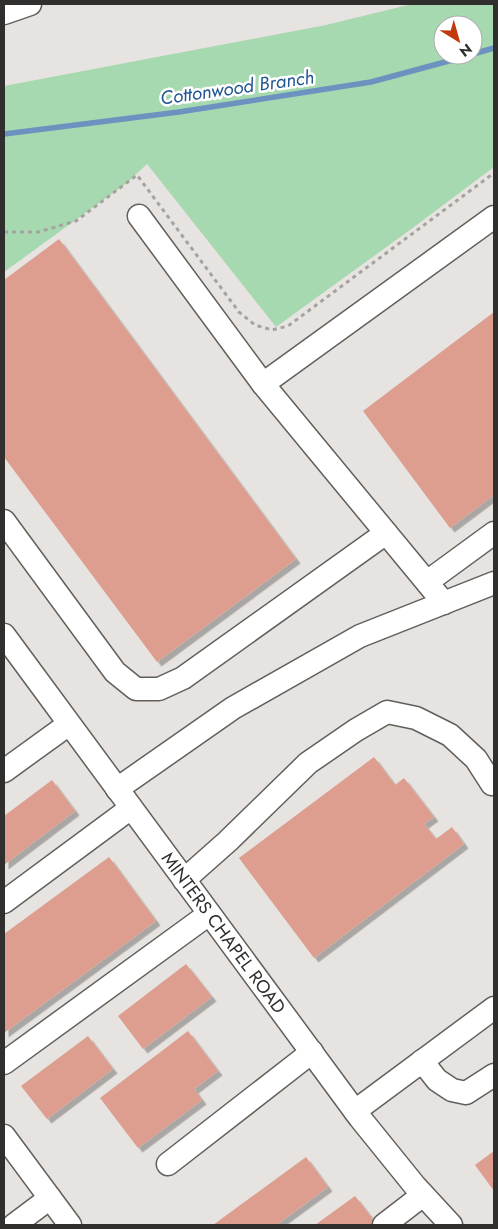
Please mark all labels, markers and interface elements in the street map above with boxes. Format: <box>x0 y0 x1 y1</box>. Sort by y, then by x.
north arrow <box>433 15 483 65</box>
text: N <box>455 39 476 62</box>
water label: Cottonwood Branch <box>158 63 316 112</box>
street label: MINTERS CHAPEL ROAD <box>155 847 292 1019</box>

